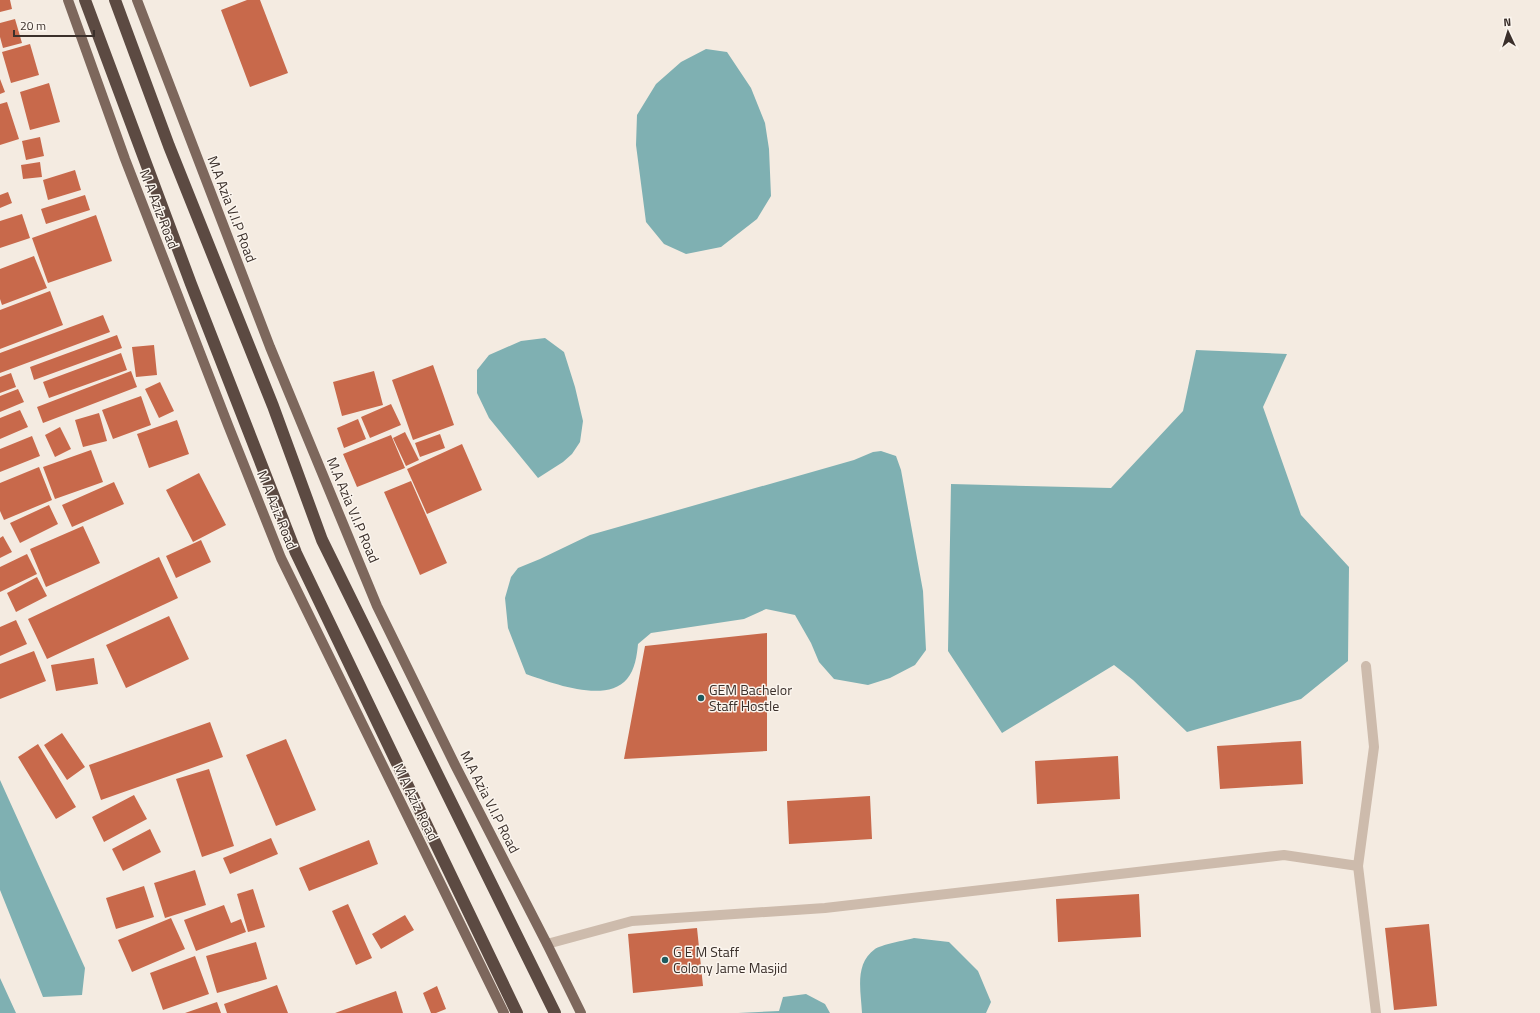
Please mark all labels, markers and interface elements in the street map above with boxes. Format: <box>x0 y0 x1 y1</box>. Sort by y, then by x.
scale bar <box>14 12 94 38</box>
north arrow <box>1488 12 1528 52</box>
text: N <box>1503 14 1512 30</box>
text: 20 m <box>20 16 46 35</box>
street label: M.A Azia V.I.P Road <box>202 152 262 265</box>
street label: M A Aziz Road <box>135 166 184 252</box>
street label: M.A Azia V.I.P Road <box>322 454 385 566</box>
street label: M A Aziz Road <box>252 467 303 553</box>
place label: GEM Bachelor Staff Hostle <box>709 679 792 716</box>
marker: GEM Bachelor Staff Hostle <box>696 693 706 703</box>
street label: M.A Azia V.I.P Road <box>456 747 525 857</box>
street label: M A Aziz Road <box>389 760 444 844</box>
place label: G E M Staff Colony Jame Masjid <box>673 941 788 978</box>
marker: G E M Staff Colony Jame Masjid <box>660 955 670 965</box>

